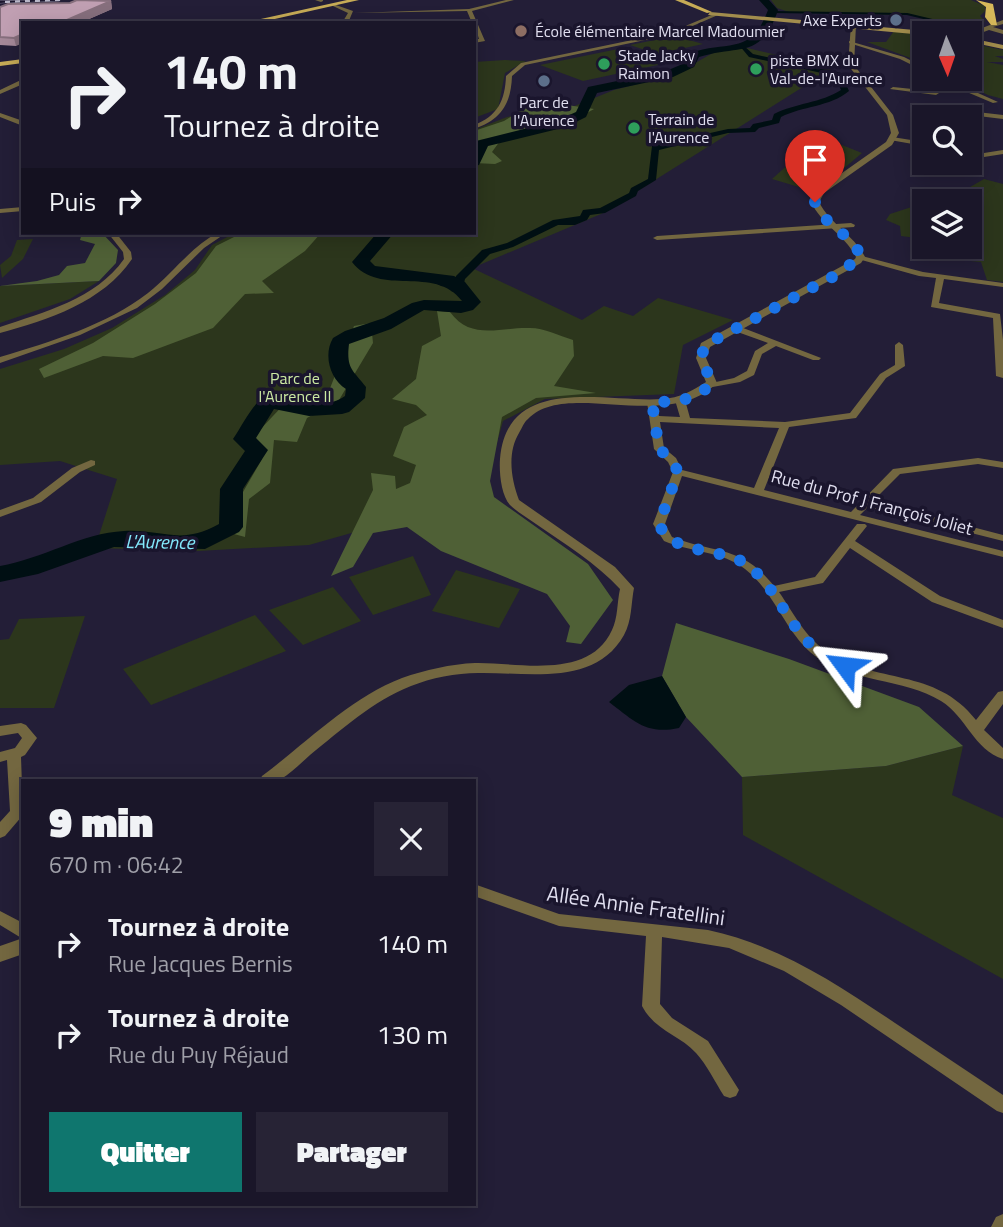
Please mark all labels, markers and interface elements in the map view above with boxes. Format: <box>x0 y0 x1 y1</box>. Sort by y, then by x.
place label: Axe Experts <box>803 8 882 32</box>
marker: Axe Experts <box>888 12 904 28</box>
place label: École élémentaire Marcel Madoumier <box>535 19 785 43</box>
north arrow <box>912 21 982 91</box>
map controls <box>912 21 982 259</box>
marker: École élémentaire Marcel Madoumier <box>513 23 529 39</box>
text: 140 m <box>164 33 298 108</box>
place label: Stade Jacky Raimon <box>618 43 696 85</box>
place label: piste BMX du Val-de-l'Aurence <box>770 48 883 90</box>
icon: right <box>49 49 140 140</box>
marker: Stade Jacky Raimon <box>596 56 612 72</box>
marker: piste BMX du Val-de-l'Aurence <box>748 61 764 77</box>
marker: Parc de l'Aurence <box>536 73 552 89</box>
place label: Parc de l'Aurence <box>513 90 575 132</box>
text: Tournez à droite <box>164 101 380 149</box>
button: search <box>912 105 982 175</box>
place label: Terrain de l'Aurence <box>648 107 714 149</box>
marker: Terrain de l'Aurence <box>626 120 642 136</box>
pin <box>785 130 845 202</box>
icon: arrive <box>796 141 834 179</box>
text: Puis <box>49 182 96 221</box>
icon: right <box>110 182 148 220</box>
button: layers <box>912 189 982 259</box>
park label: Parc de l'Aurence II <box>259 366 331 408</box>
street label: Rue du Prof J François Joliet <box>768 462 976 542</box>
water label: L'Aurence <box>125 526 196 556</box>
position arrow <box>808 629 882 703</box>
text: 9 min <box>49 789 153 853</box>
button: close <box>374 802 448 876</box>
text: 670 m · 06:42 <box>49 847 184 882</box>
street label: Allée Annie Fratellini <box>545 877 727 933</box>
text: Tournez à droite <box>108 907 289 946</box>
text: 140 m <box>377 924 448 963</box>
icon: right <box>49 925 87 963</box>
text: Rue Jacques Bernis <box>108 946 293 981</box>
text: Tournez à droite <box>108 998 289 1037</box>
text: 130 m <box>377 1015 448 1054</box>
icon: right <box>49 1016 87 1054</box>
text: Rue du Puy Réjaud <box>108 1037 289 1072</box>
button: Quitter <box>49 1112 242 1192</box>
button: Partager <box>256 1112 448 1192</box>

